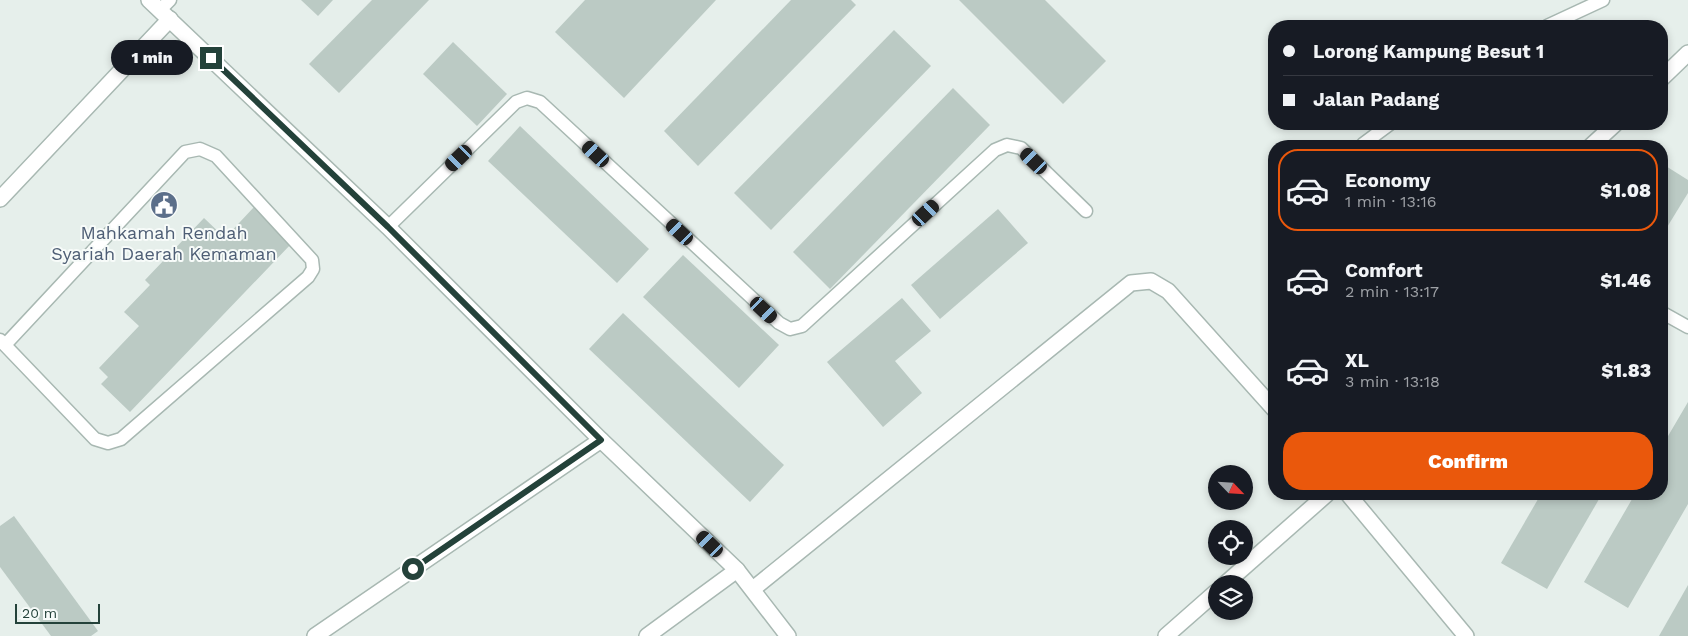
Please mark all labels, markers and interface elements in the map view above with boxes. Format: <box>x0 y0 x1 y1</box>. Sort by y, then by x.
callout: 1 min <box>111 40 194 76</box>
text: Lorong Kampung Besut 1 <box>1313 40 1544 63</box>
route end <box>200 47 222 69</box>
text: 1 min <box>131 48 173 67</box>
text: Jalan Padang <box>1313 88 1439 111</box>
car <box>579 138 612 170</box>
car <box>442 142 475 174</box>
car <box>1017 145 1050 177</box>
icon: car <box>1285 168 1330 213</box>
text: Economy <box>1345 169 1430 192</box>
text: $1.08 <box>1600 179 1651 202</box>
public building icon: Mahkamah Rendah Syariah Daerah Kemaman <box>149 190 179 220</box>
text: 1 min · 13:16 <box>1345 192 1437 211</box>
car <box>909 197 942 229</box>
car <box>663 216 696 248</box>
place label: Mahkamah Rendah Syariah Daerah Kemaman <box>51 222 277 264</box>
icon: car <box>1285 258 1330 303</box>
text: Comfort <box>1345 259 1423 282</box>
text: $1.46 <box>1600 269 1651 292</box>
text: 2 min · 13:17 <box>1345 282 1439 301</box>
car <box>747 294 780 326</box>
icon: car <box>1285 348 1330 393</box>
text: XL <box>1345 349 1369 372</box>
text: $1.83 <box>1601 359 1651 382</box>
text: 3 min · 13:18 <box>1345 372 1440 391</box>
button: Confirm <box>1283 432 1653 490</box>
north arrow <box>1208 465 1252 510</box>
map controls <box>1208 465 1253 620</box>
button: locate <box>1208 520 1253 565</box>
car <box>693 528 726 560</box>
route start <box>402 558 424 580</box>
button: layers <box>1208 575 1253 620</box>
scale bar <box>15 601 100 624</box>
text: 20 m <box>22 605 57 621</box>

